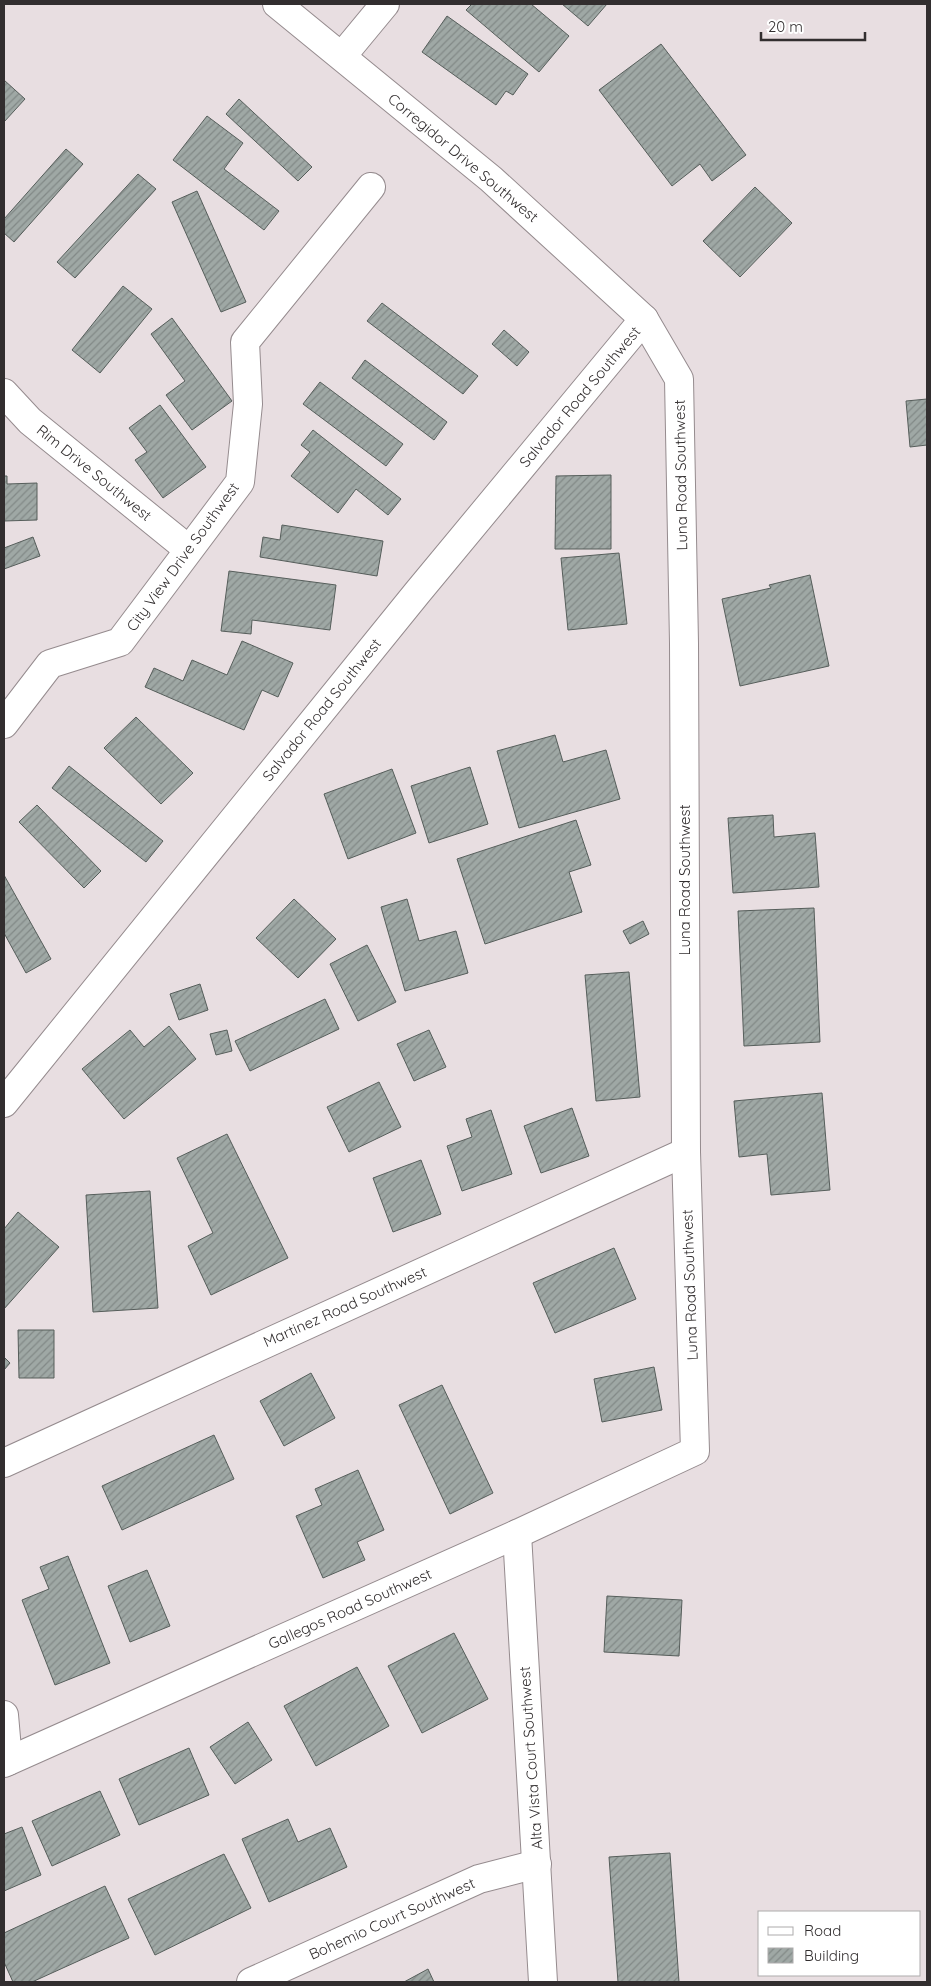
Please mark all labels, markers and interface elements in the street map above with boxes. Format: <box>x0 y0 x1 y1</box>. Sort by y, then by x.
scale bar <box>761 10 865 42</box>
text: 20 m <box>768 17 803 36</box>
street label: Corregidor Drive Southwest <box>384 89 543 226</box>
street label: Salvador Road Southwest <box>515 322 644 471</box>
street label: Luna Road Southwest <box>670 399 691 551</box>
street label: Rim Drive Southwest <box>33 420 156 525</box>
street label: City View Drive Southwest <box>122 479 243 635</box>
street label: Salvador Road Southwest <box>258 634 385 785</box>
street label: Luna Road Southwest <box>675 804 694 956</box>
street label: Luna Road Southwest <box>677 1209 702 1361</box>
street label: Martinez Road Southwest <box>260 1262 429 1351</box>
street label: Gallegos Road Southwest <box>265 1564 434 1653</box>
street label: Alta Vista Court Southwest <box>515 1666 546 1850</box>
street label: Bohemio Court Southwest <box>306 1873 478 1964</box>
legend <box>758 1911 921 1976</box>
text: Road <box>804 1921 841 1940</box>
text: Building <box>804 1946 859 1965</box>

